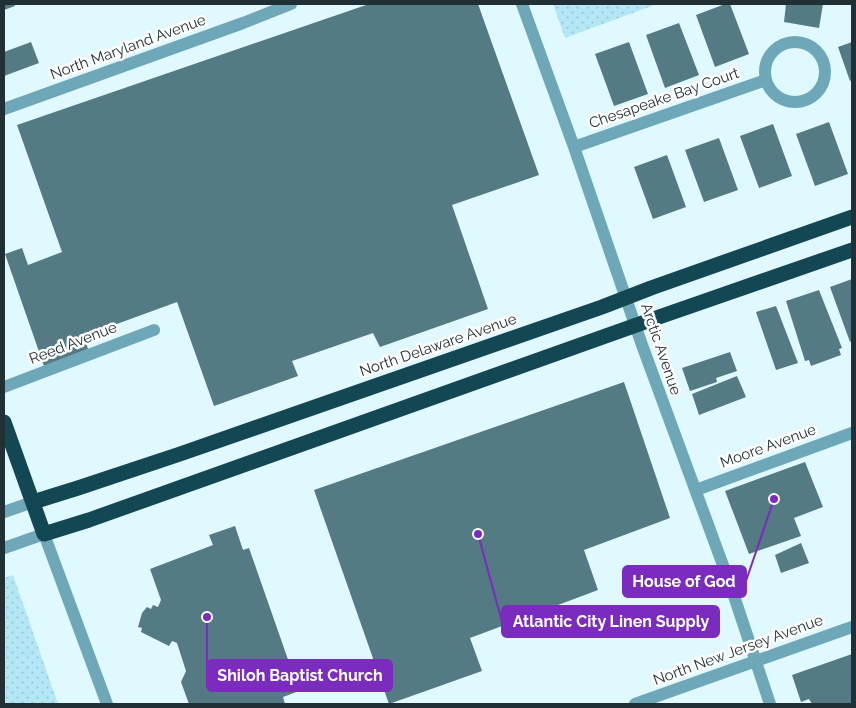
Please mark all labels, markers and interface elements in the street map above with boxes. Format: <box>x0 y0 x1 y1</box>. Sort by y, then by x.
street label: North Maryland Avenue <box>48 10 208 84</box>
street label: Chesapeake Bay Court <box>587 64 741 132</box>
street label: Arctic Avenue <box>637 301 685 397</box>
street label: North Delaware Avenue <box>357 310 519 380</box>
street label: Reed Avenue <box>27 318 120 368</box>
street label: Moore Avenue <box>718 420 819 472</box>
callout: House of God <box>623 566 746 597</box>
text: House of God <box>632 572 736 591</box>
callout: Atlantic City Linen Supply <box>502 606 719 637</box>
street label: North New Jersey Avenue <box>651 611 825 689</box>
text: Atlantic City Linen Supply <box>513 612 709 631</box>
callout: Shiloh Baptist Church <box>207 660 392 691</box>
text: Shiloh Baptist Church <box>217 666 383 685</box>

